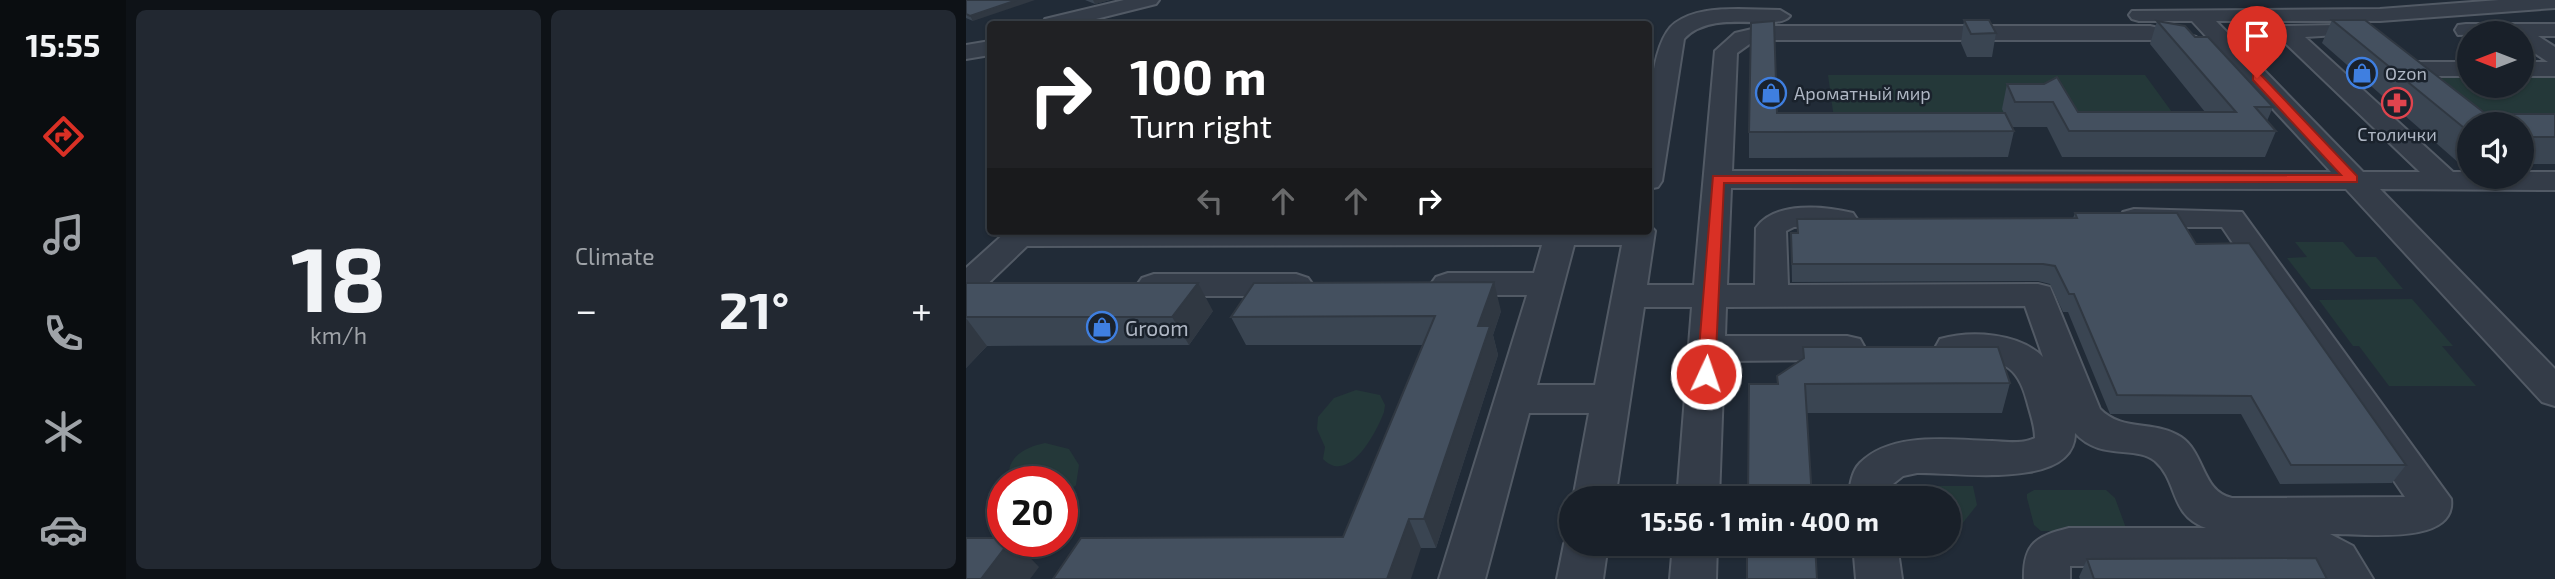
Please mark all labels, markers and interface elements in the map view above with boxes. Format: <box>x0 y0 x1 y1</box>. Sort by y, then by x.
pin <box>2227 6 2287 78</box>
icon: arrive <box>2238 17 2276 55</box>
north arrow <box>2457 21 2534 98</box>
map controls <box>2457 21 2534 189</box>
text: 15:55 <box>25 25 101 63</box>
text: 100 m <box>1130 46 1267 105</box>
icon: right <box>1015 49 1106 140</box>
shop icon: Ozon <box>2345 56 2379 90</box>
place label: Ozon <box>2385 62 2427 84</box>
shop icon: Ароматный мир <box>1754 76 1788 110</box>
place label: Ароматный мир <box>1794 82 1931 104</box>
pharmacy icon: Столички <box>2380 86 2414 120</box>
text: Turn right <box>1130 106 1272 144</box>
icon: directions <box>39 112 88 161</box>
button: sound <box>2457 112 2534 189</box>
place label: Столички <box>2357 123 2437 145</box>
icon: left <box>1191 182 1229 220</box>
icon: ahead <box>1264 182 1302 220</box>
icon: ahead <box>1337 182 1375 220</box>
icon: right <box>1410 182 1448 220</box>
icon: music <box>39 210 88 259</box>
text: 18 <box>290 221 387 330</box>
text: Climate <box>575 242 655 270</box>
text: 21° <box>719 277 789 339</box>
text: − <box>575 286 597 332</box>
text: + <box>911 286 932 332</box>
icon: phone <box>39 309 88 358</box>
shop icon: Groom <box>1085 310 1119 344</box>
place label: Groom <box>1125 315 1189 340</box>
text: km/h <box>310 321 367 349</box>
position arrow <box>1669 337 1743 411</box>
icon: climate <box>39 407 88 456</box>
speed limit sign: 20 <box>987 466 1078 557</box>
icon: car <box>39 505 88 554</box>
text: 15:56 · 1 min · 400 m <box>1641 505 1879 536</box>

